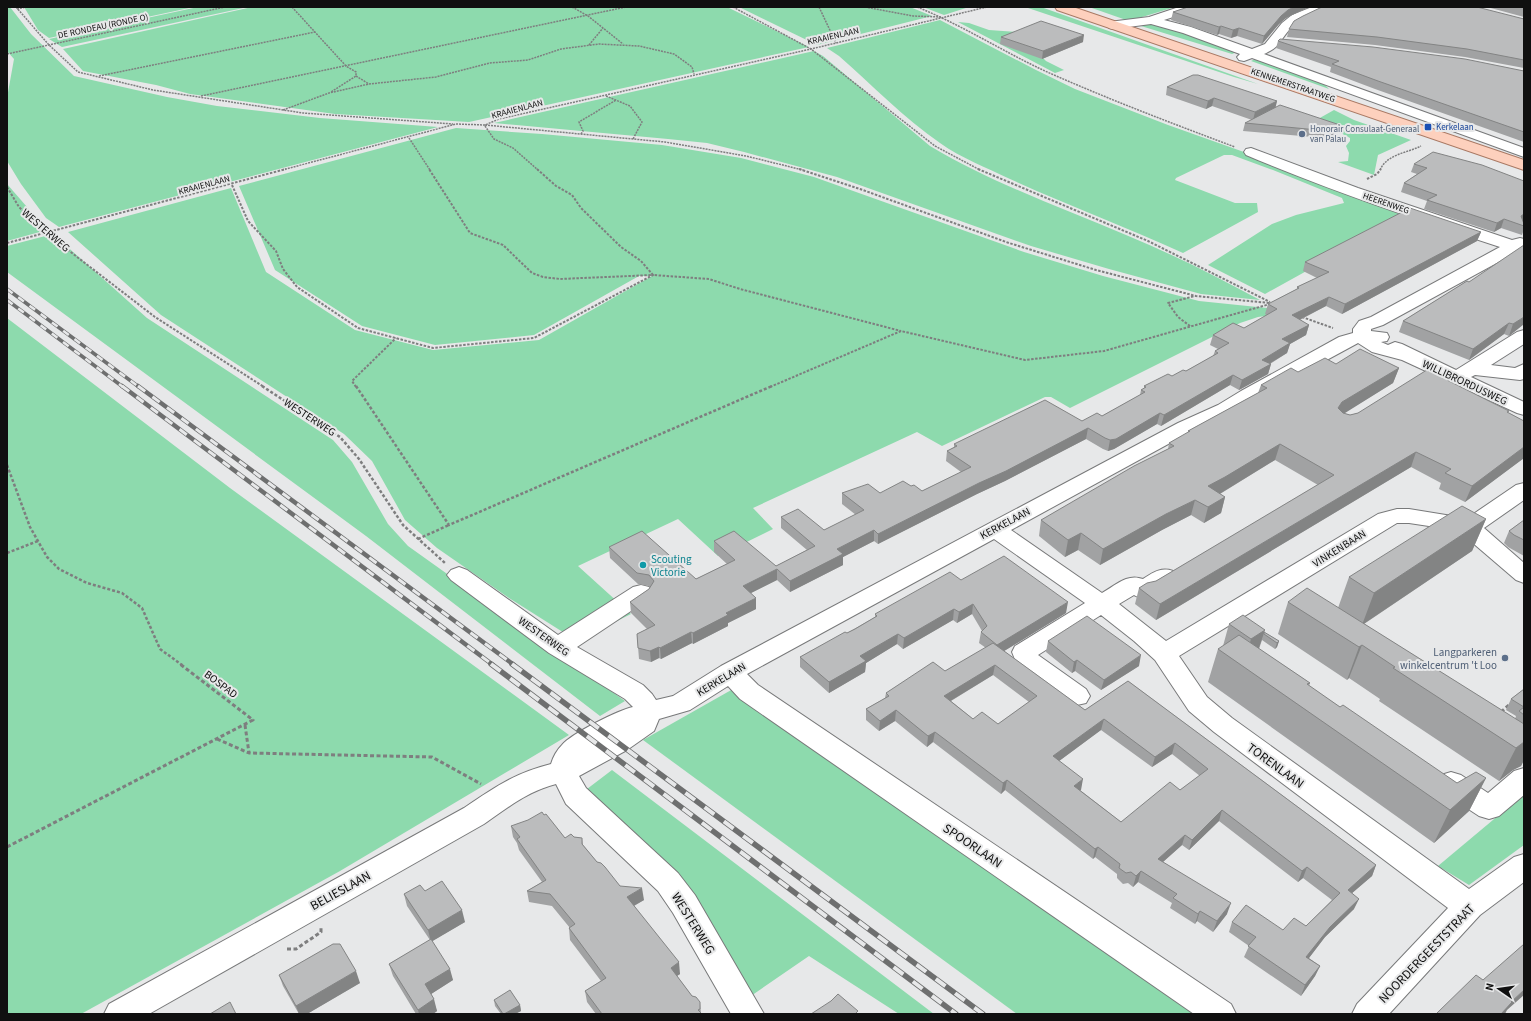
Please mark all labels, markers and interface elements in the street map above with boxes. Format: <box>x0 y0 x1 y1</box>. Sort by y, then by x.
street label: DE RONDEAU (RONDE O) <box>57 11 149 42</box>
street label: KRAAIENLAAN <box>806 24 861 49</box>
street label: KENNEMERSTRAATWEG <box>1249 65 1337 106</box>
street label: KRAAIENLAAN <box>490 96 545 123</box>
place label: Kerkelaan <box>1436 121 1474 134</box>
marker: Kerkelaan <box>1423 122 1433 132</box>
place label: Honorair Consulaat-Generaal van Palau <box>1310 123 1419 146</box>
marker: Honorair Consulaat-Generaal van Palau <box>1297 129 1307 139</box>
street label: KRAAIENLAAN <box>177 172 232 199</box>
street label: HEERENWEG <box>1361 189 1411 218</box>
street label: WESTERWEG <box>18 205 73 256</box>
street label: WILLIBRORDUSWEG <box>1420 356 1510 409</box>
street label: WESTERWEG <box>281 395 339 440</box>
street label: KERKELAAN <box>977 504 1033 543</box>
street label: VINKENBAAN <box>1310 526 1369 571</box>
place label: Scouting Victorie <box>651 552 692 580</box>
marker: Scouting Victorie <box>638 560 648 570</box>
street label: WESTERWEG <box>515 613 572 660</box>
place label: Langparkeren winkelcentrum 't Loo <box>1400 645 1497 673</box>
marker: Langparkeren winkelcentrum 't Loo <box>1500 653 1510 663</box>
street label: KERKELAAN <box>694 659 749 700</box>
street label: BOSPAD <box>201 667 241 702</box>
street label: TORENLAAN <box>1243 739 1308 793</box>
street label: SPOORLAAN <box>939 819 1006 872</box>
street label: BELIESLAAN <box>307 867 374 915</box>
street label: WESTERWEG <box>667 889 719 958</box>
street label: NOORDERGEESTSTRAAT <box>1375 900 1479 1007</box>
north arrow <box>1479 969 1519 1009</box>
text: N <box>1482 982 1498 992</box>

